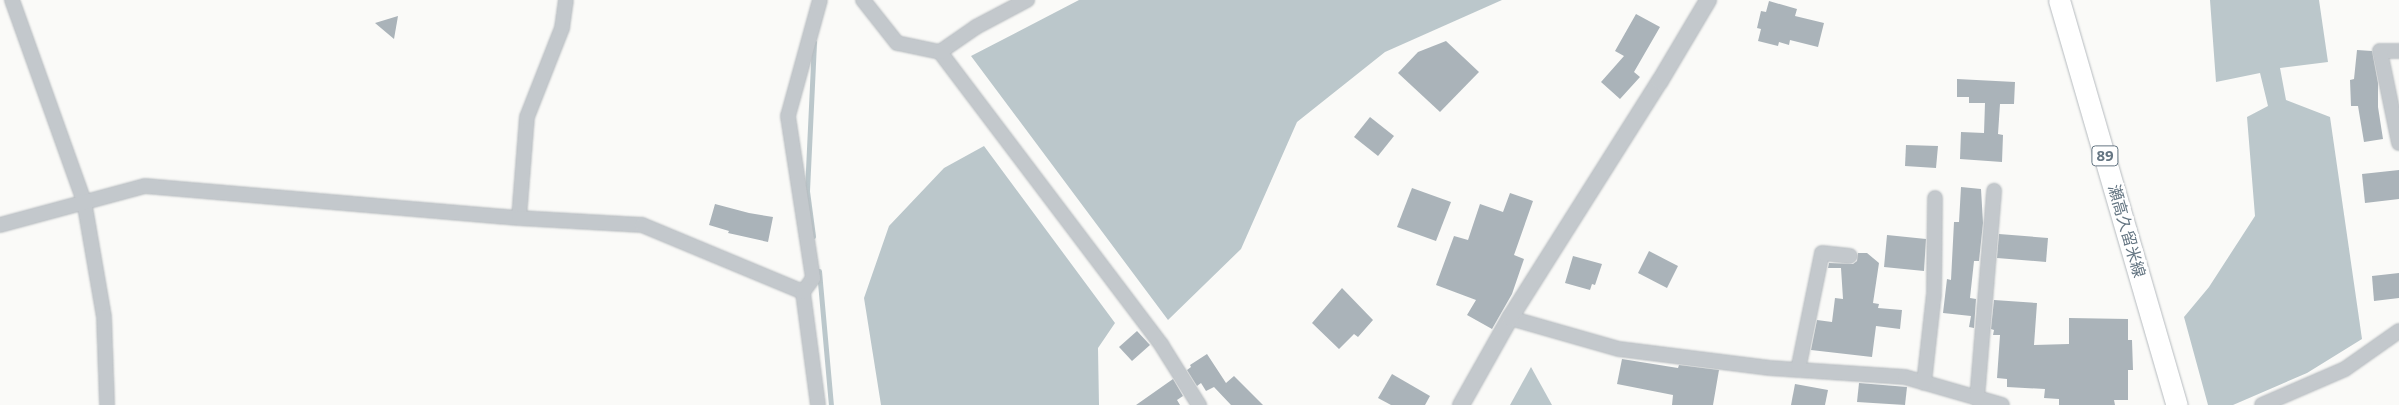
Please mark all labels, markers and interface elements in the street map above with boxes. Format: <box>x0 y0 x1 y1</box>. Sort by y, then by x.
road number: 89 <box>2091 144 2119 168</box>
street label: 瀬高久留米線 <box>2105 182 2149 280</box>

